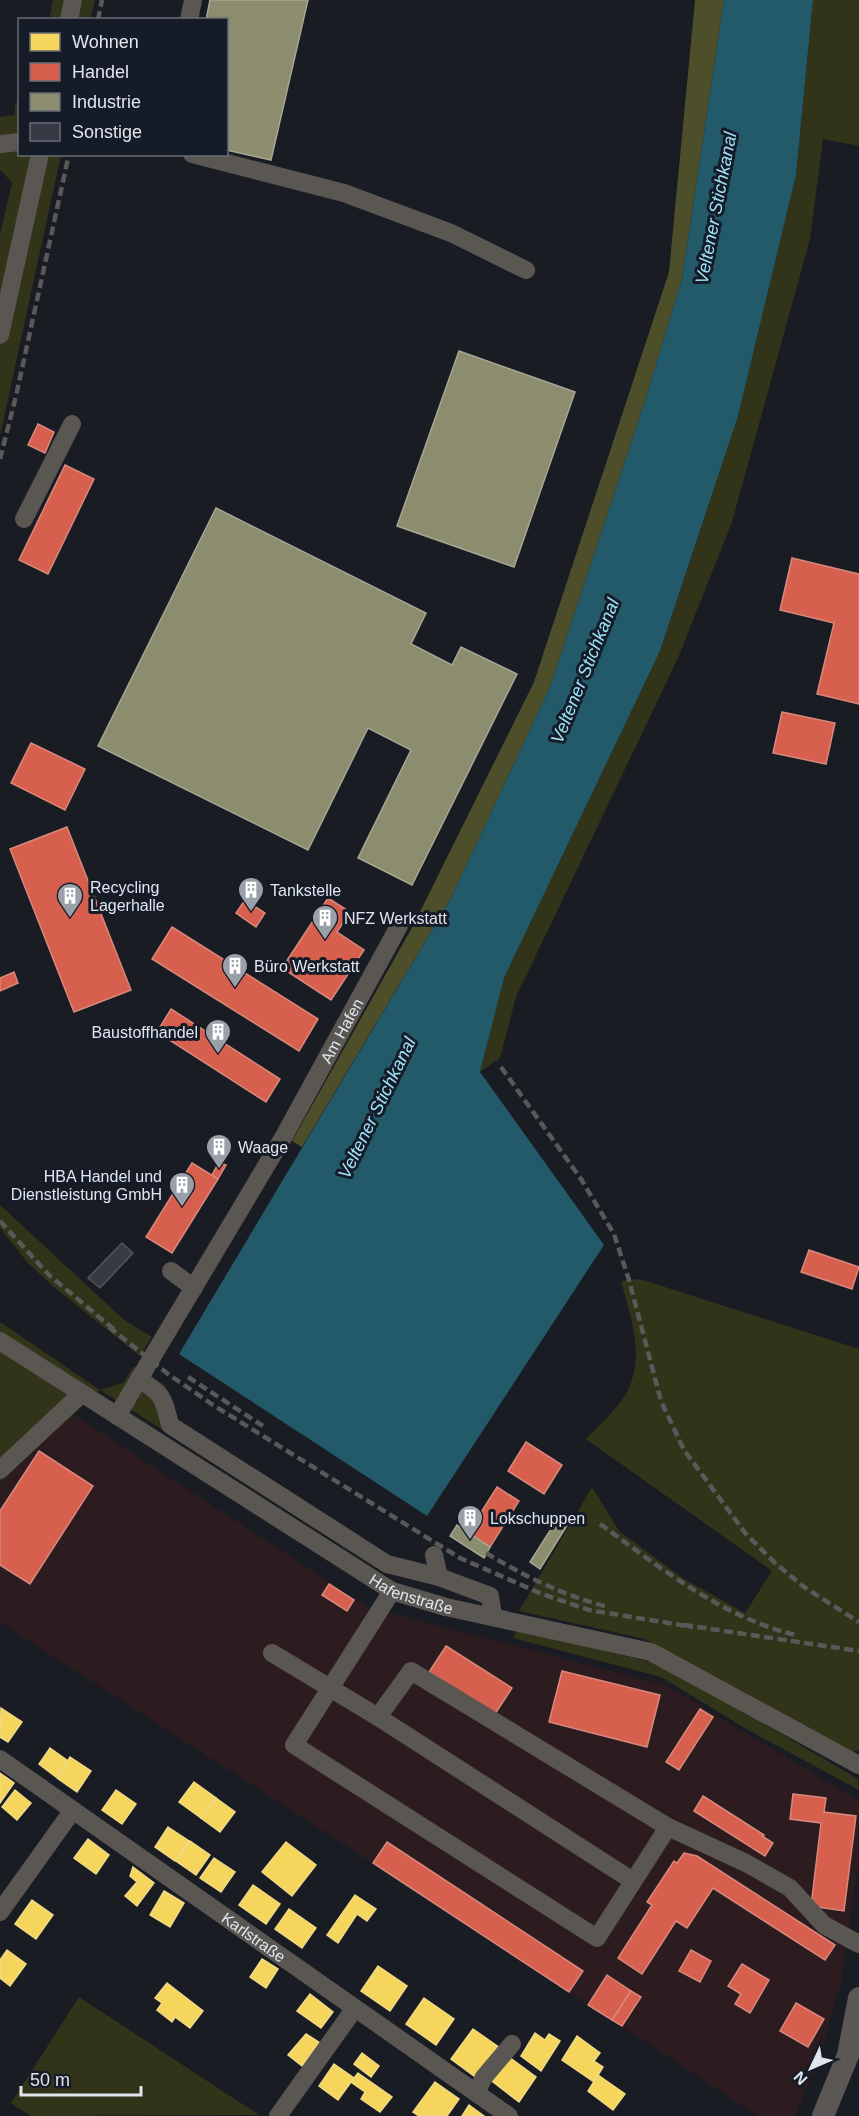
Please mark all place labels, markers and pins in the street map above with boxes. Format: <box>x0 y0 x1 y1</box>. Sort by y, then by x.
building icon: Tankstelle <box>236 875 266 913</box>
place label: Recycling Lagerhalle <box>90 879 165 914</box>
building icon: Recycling Lagerhalle <box>55 881 85 919</box>
place label: Tankstelle <box>270 882 341 899</box>
building icon: NFZ Werkstatt <box>310 903 340 941</box>
place label: NFZ Werkstatt <box>344 910 447 927</box>
building icon: Büro Werkstatt <box>220 951 250 989</box>
place label: Büro Werkstatt <box>254 958 360 975</box>
building icon: Baustoffhandel <box>203 1017 233 1055</box>
place label: Baustoffhandel <box>92 1024 198 1041</box>
building icon: Waage <box>204 1132 234 1170</box>
place label: Waage <box>238 1139 288 1156</box>
place label: HBA Handel und Dienstleistung GmbH <box>11 1168 162 1203</box>
building icon: HBA Handel und Dienstleistung GmbH <box>167 1170 197 1208</box>
building icon: Lokschuppen <box>455 1503 485 1541</box>
place label: Lokschuppen <box>490 1510 585 1527</box>

